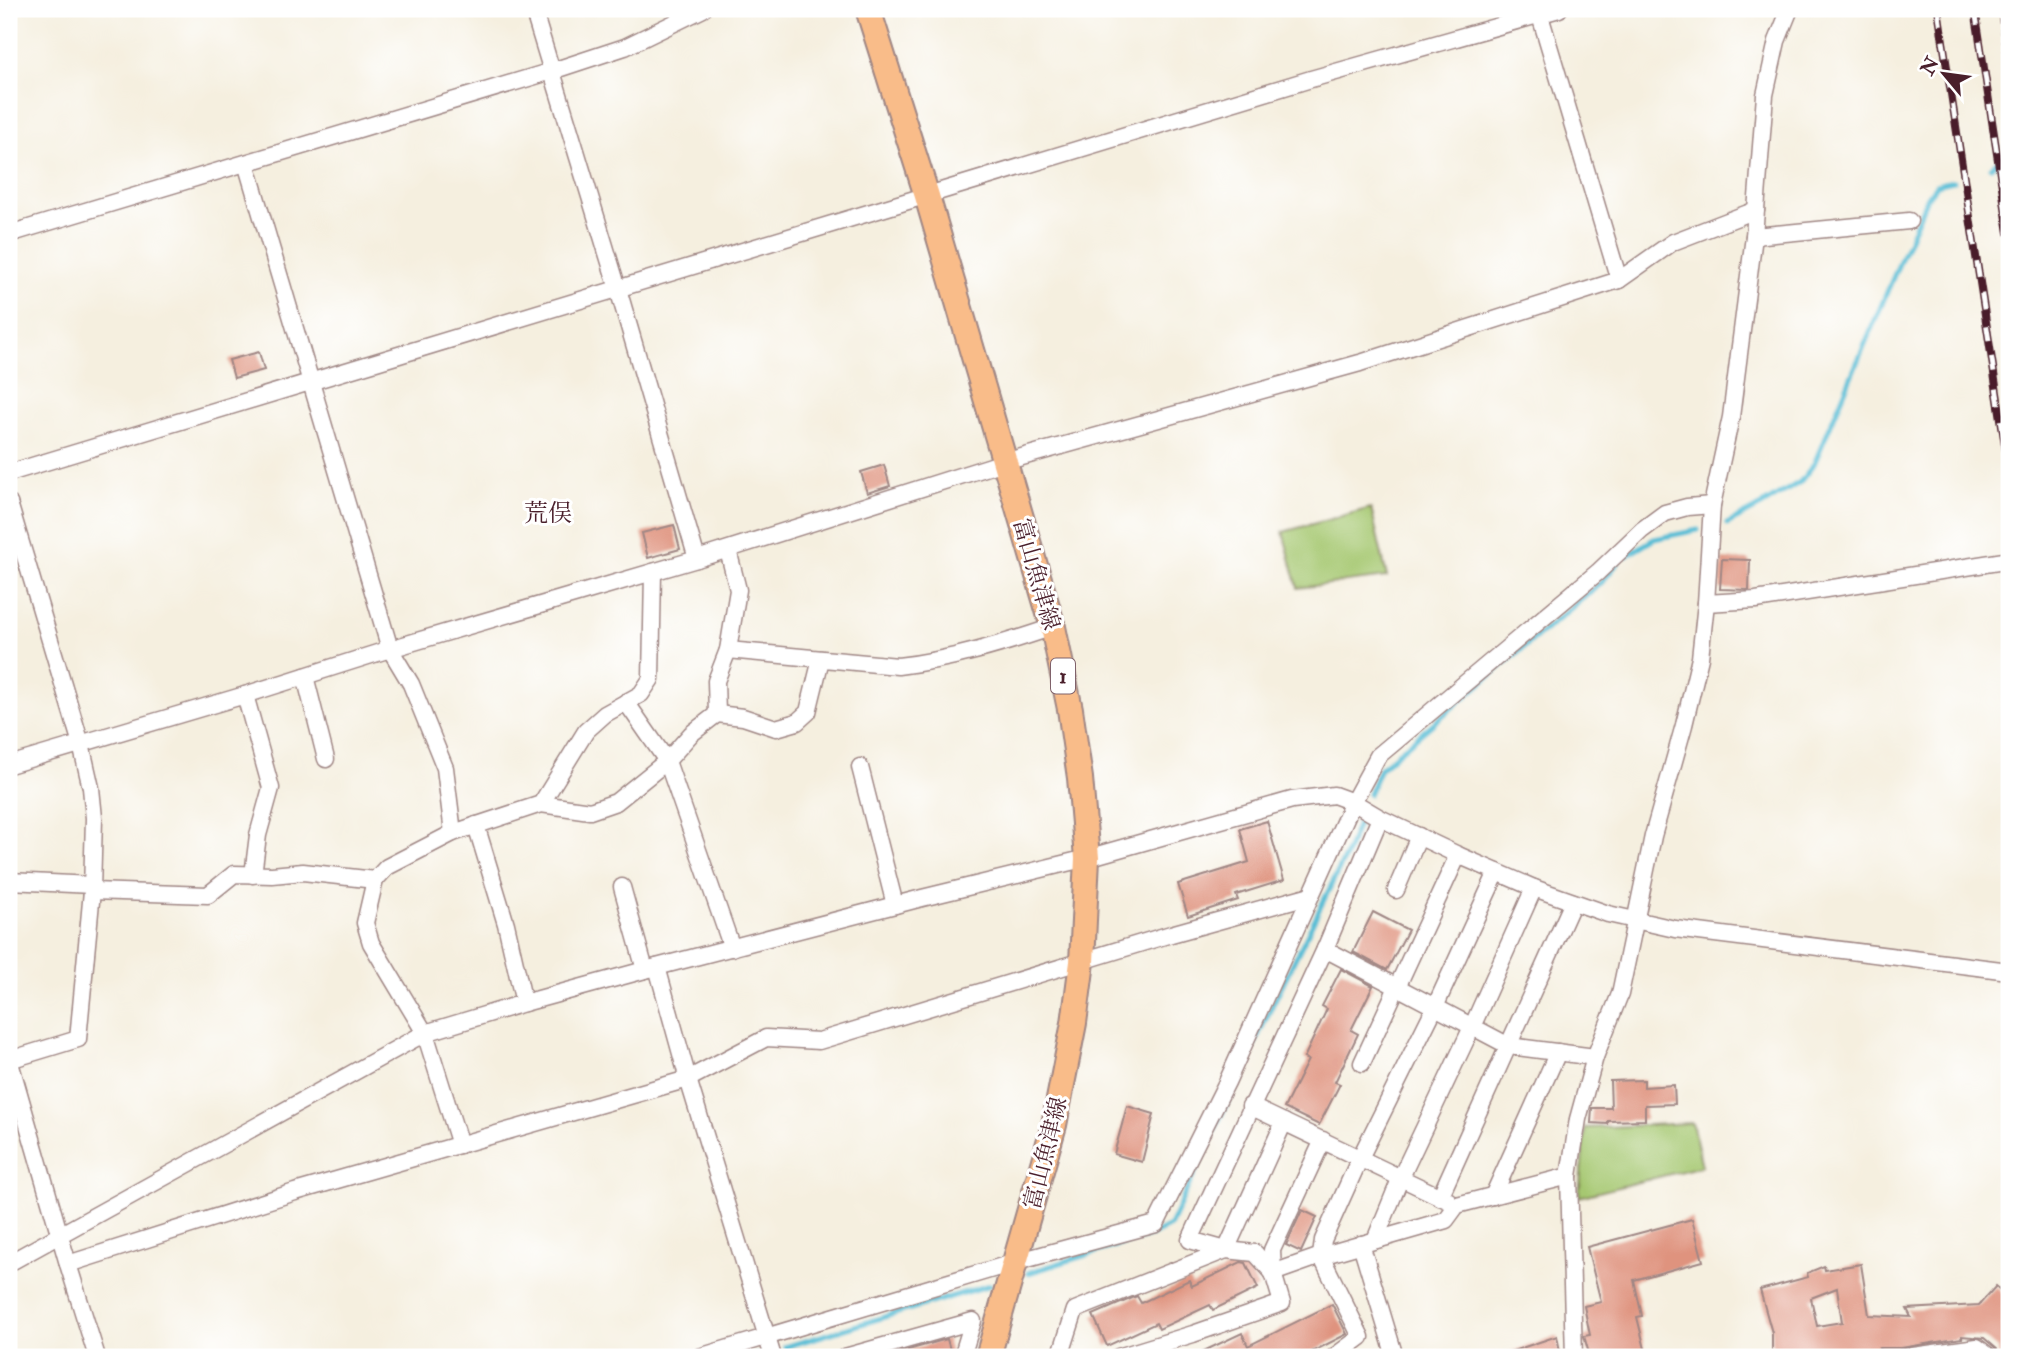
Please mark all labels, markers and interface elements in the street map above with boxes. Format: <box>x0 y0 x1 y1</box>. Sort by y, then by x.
north arrow <box>1910 38 1980 108</box>
text: N <box>1915 52 1945 80</box>
district label: 荒俣 <box>524 498 572 529</box>
street label: 富山魚津線 <box>1007 515 1066 633</box>
road number: 1 <box>1051 658 1075 694</box>
street label: 富山魚津線 <box>1018 1094 1073 1212</box>

